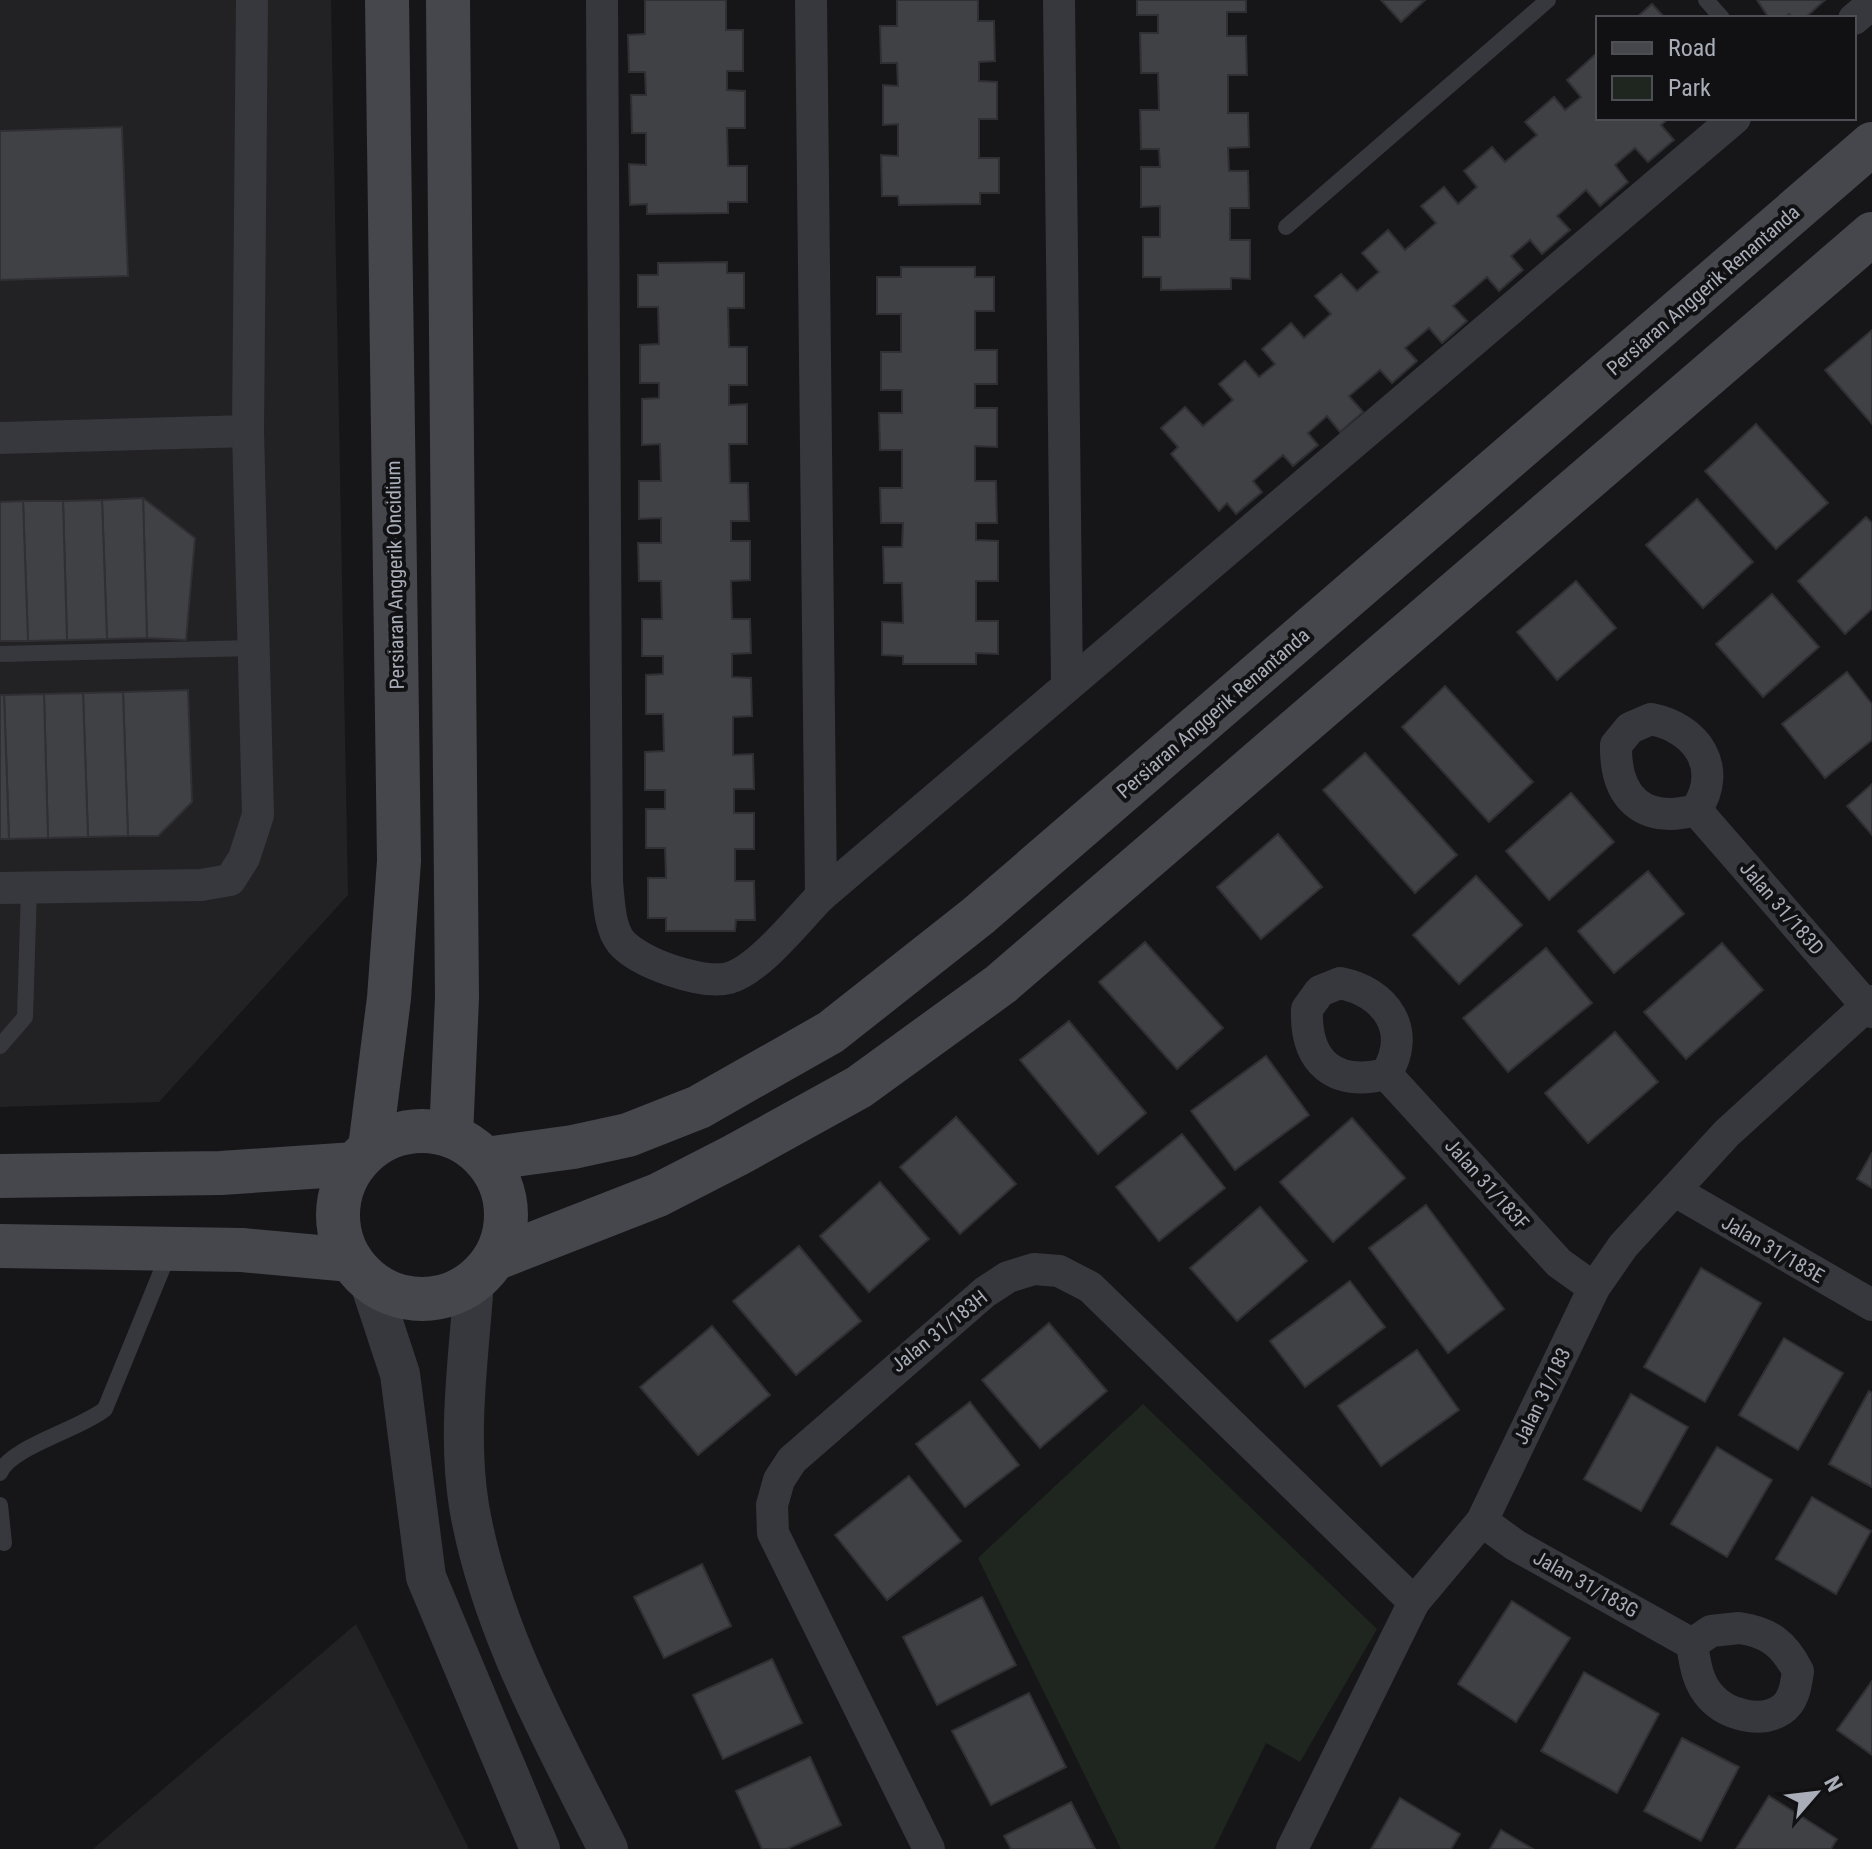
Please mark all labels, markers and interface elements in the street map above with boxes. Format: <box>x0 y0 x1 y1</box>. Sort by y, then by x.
legend <box>1596 16 1856 120</box>
text: Road <box>1668 34 1716 62</box>
text: Park <box>1668 74 1711 102</box>
street label: Persiaran Anggerik Renantanda <box>1602 200 1804 380</box>
street label: Persiaran Anggerik Oncidium <box>381 460 409 690</box>
street label: Persiaran Anggerik Renantanda <box>1112 623 1314 803</box>
street label: Jalan 31/183D <box>1735 856 1829 960</box>
street label: Jalan 31/183F <box>1440 1134 1534 1234</box>
street label: Jalan 31/183E <box>1717 1210 1829 1288</box>
street label: Jalan 31/183H <box>886 1285 992 1377</box>
street label: Jalan 31/183 <box>1508 1344 1576 1448</box>
street label: Jalan 31/183G <box>1529 1545 1643 1623</box>
north arrow <box>1776 1753 1856 1833</box>
text: N <box>1819 1772 1847 1796</box>

